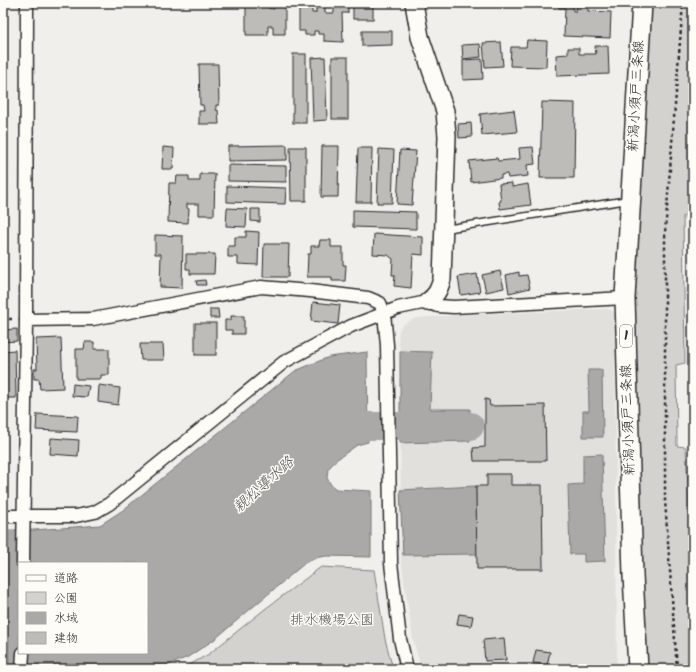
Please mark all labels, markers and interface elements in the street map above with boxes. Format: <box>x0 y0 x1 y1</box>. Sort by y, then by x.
street label: 新潟小須戸三条線 <box>622 40 650 152</box>
road number: 1 <box>620 325 632 347</box>
street label: 新潟小須戸三条線 <box>615 364 641 476</box>
water label: 親松導水路 <box>228 450 301 519</box>
legend <box>18 562 148 654</box>
text: 道路 <box>54 569 78 588</box>
text: 公園 <box>54 589 78 608</box>
text: 水域 <box>54 609 78 628</box>
park label: 排水機場公園 <box>290 609 374 631</box>
text: 建物 <box>54 629 78 648</box>

